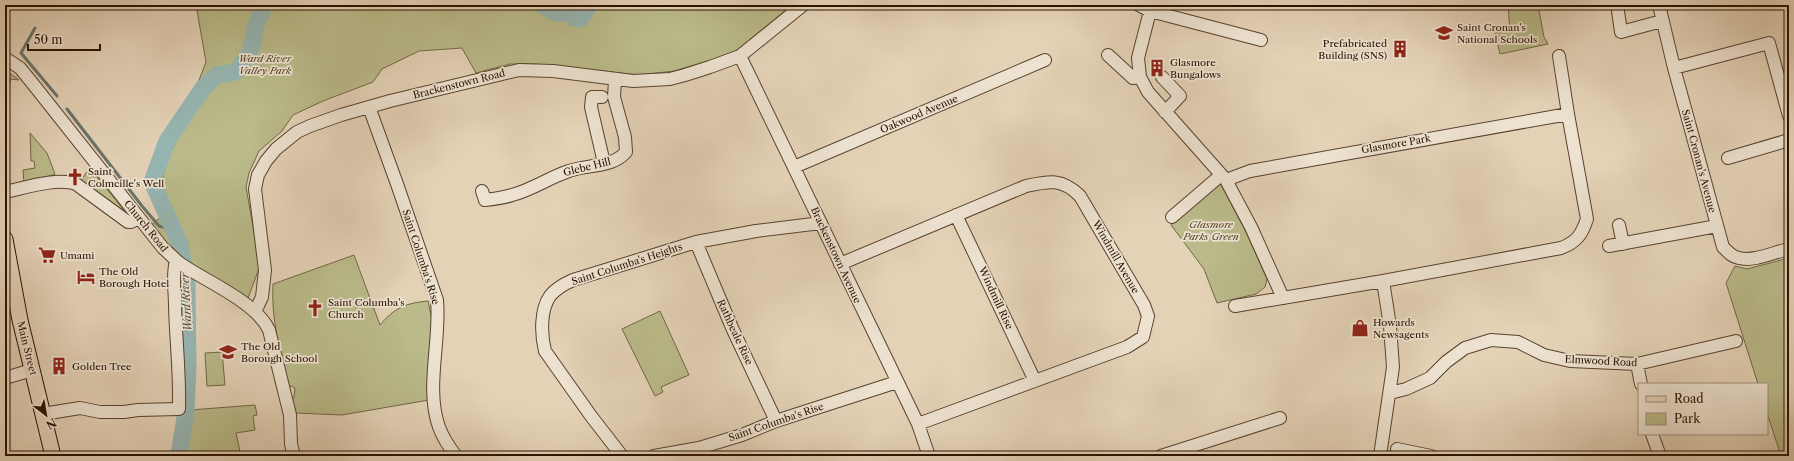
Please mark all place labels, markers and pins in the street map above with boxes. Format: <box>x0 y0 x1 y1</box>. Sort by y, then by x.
place label: Saint Cronan's National Schools <box>1457 21 1537 46</box>
school or university icon: Saint Cronan's National Schools <box>1434 23 1454 43</box>
place label: Prefabricated Building (SNS) <box>1318 37 1387 62</box>
building icon: Prefabricated Building (SNS) <box>1390 39 1410 59</box>
place label: Glasmore Bungalows <box>1170 56 1221 81</box>
building icon: Glasmore Bungalows <box>1147 58 1167 78</box>
place label: Saint Colmcille's Well <box>88 165 164 190</box>
church icon: Saint Colmcille's Well <box>65 167 85 187</box>
supermarket icon: Umami <box>37 245 57 265</box>
place label: Umami <box>60 249 94 262</box>
place label: The Old Borough Hotel <box>99 265 169 290</box>
hotel icon: The Old Borough Hotel <box>76 267 96 287</box>
place label: Saint Columba's Church <box>328 296 405 321</box>
church icon: Saint Columba's Church <box>305 298 325 318</box>
place label: Howards Newsagents <box>1373 316 1429 341</box>
shop icon: Howards Newsagents <box>1350 318 1370 338</box>
place label: The Old Borough School <box>241 340 317 365</box>
school or university icon: The Old Borough School <box>218 342 238 362</box>
building icon: Golden Tree <box>49 356 69 376</box>
place label: Golden Tree <box>72 360 132 373</box>

